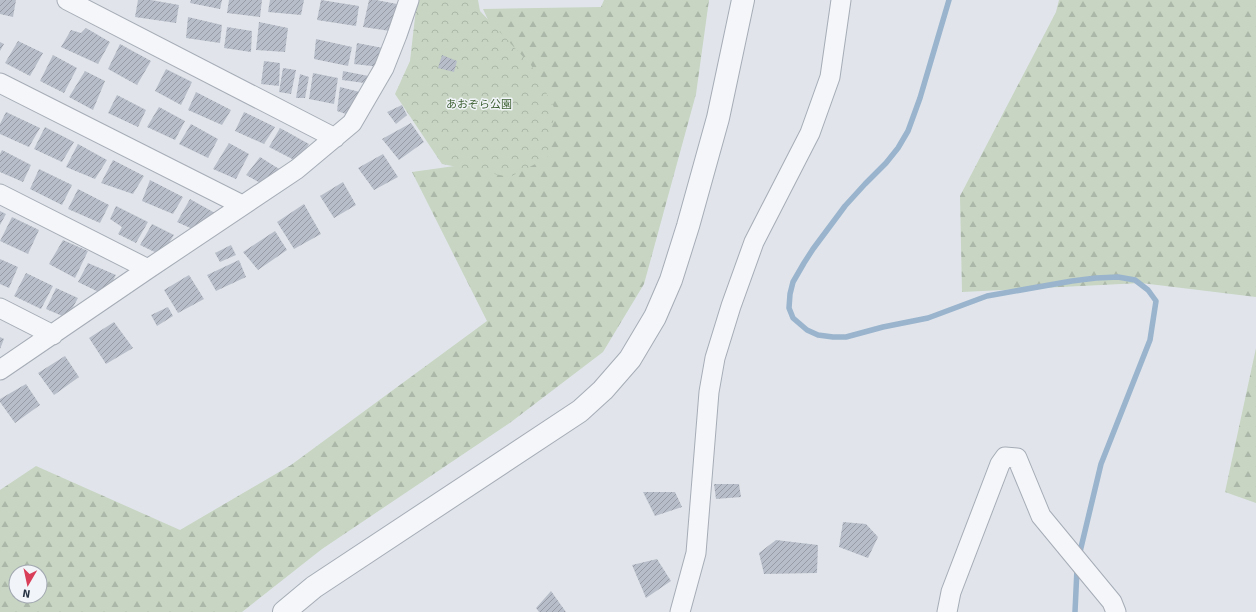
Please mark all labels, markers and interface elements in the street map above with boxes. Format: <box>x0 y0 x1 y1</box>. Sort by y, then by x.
park label: あおぞら公園 <box>446 98 512 111</box>
north arrow <box>8 564 48 604</box>
text: N <box>22 586 31 600</box>

